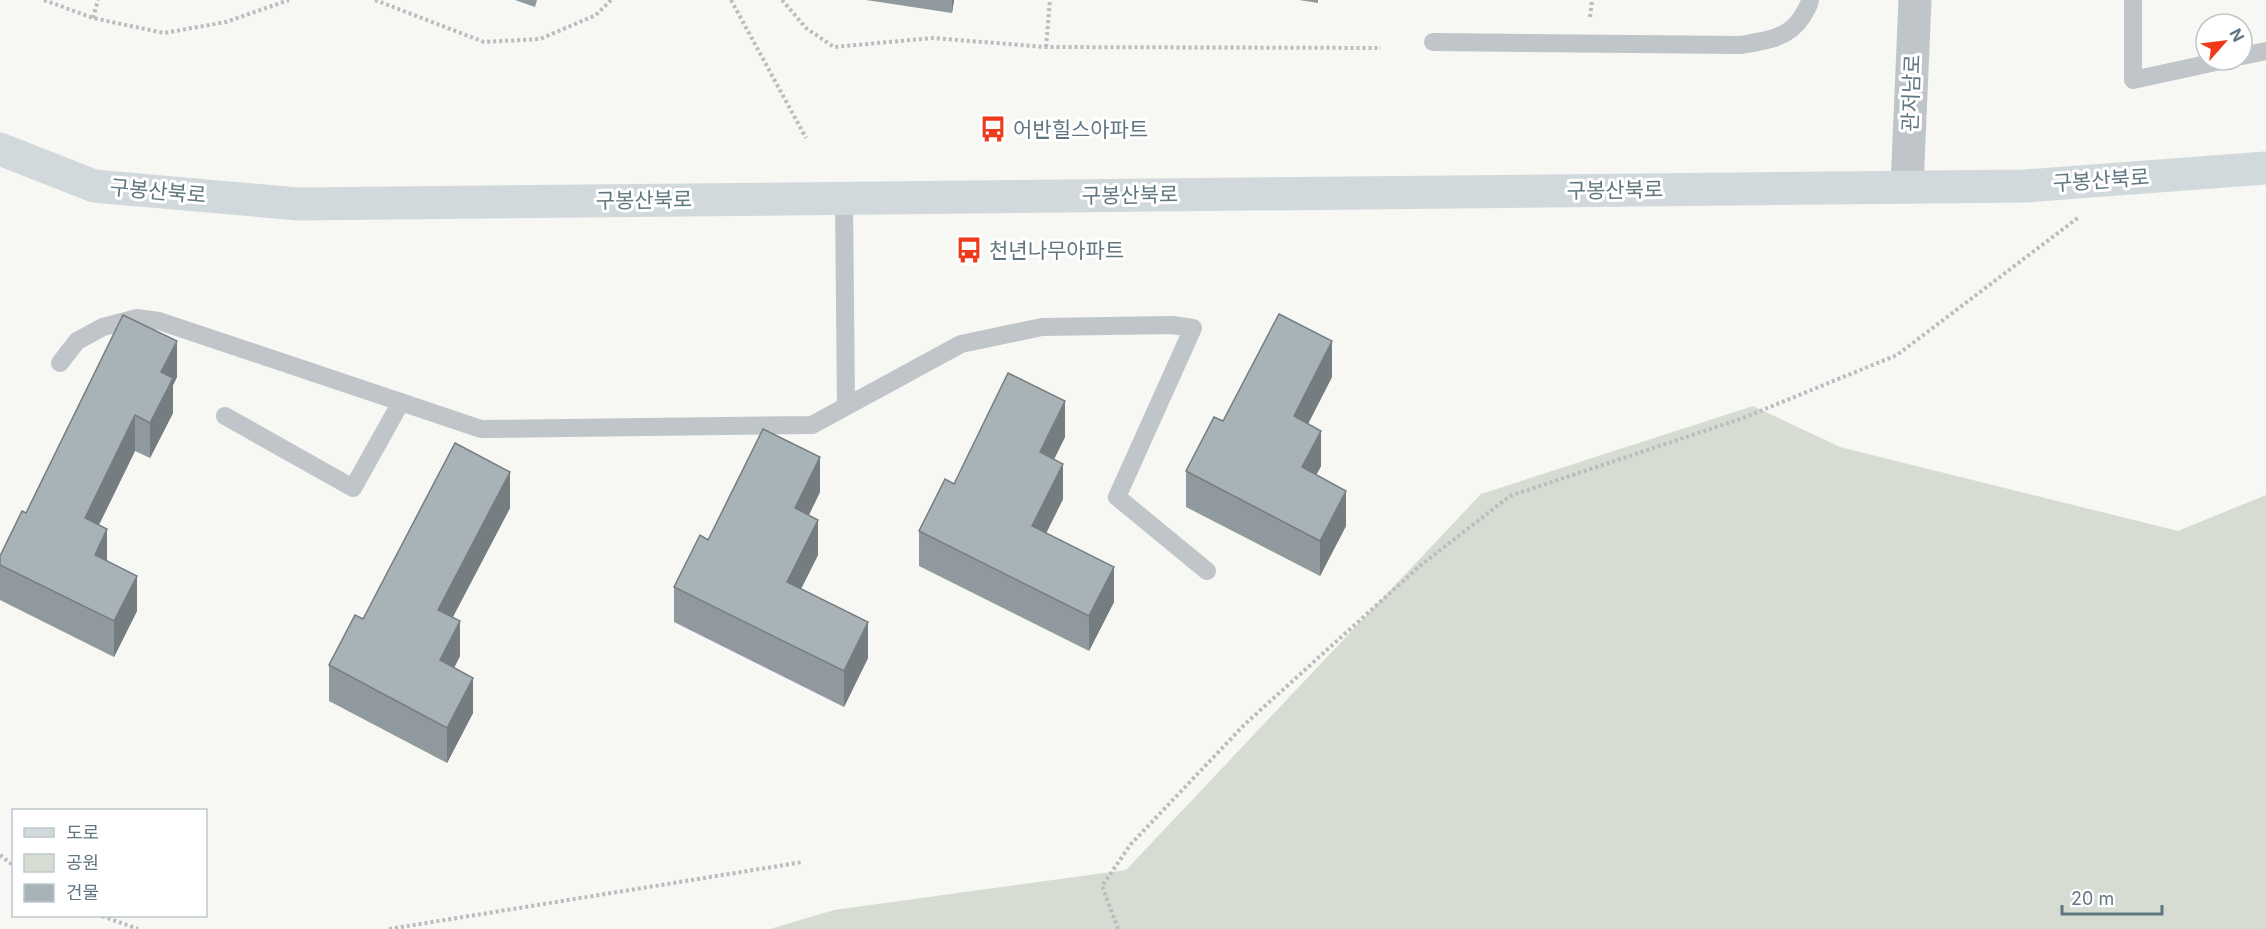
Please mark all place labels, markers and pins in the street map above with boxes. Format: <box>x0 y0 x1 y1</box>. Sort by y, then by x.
bus stop icon: 어반힐스아파트 <box>978 114 1008 144</box>
place label: 어반힐스아파트 <box>1013 117 1148 142</box>
bus stop icon: 천년나무아파트 <box>954 235 984 265</box>
place label: 천년나무아파트 <box>989 238 1124 263</box>

